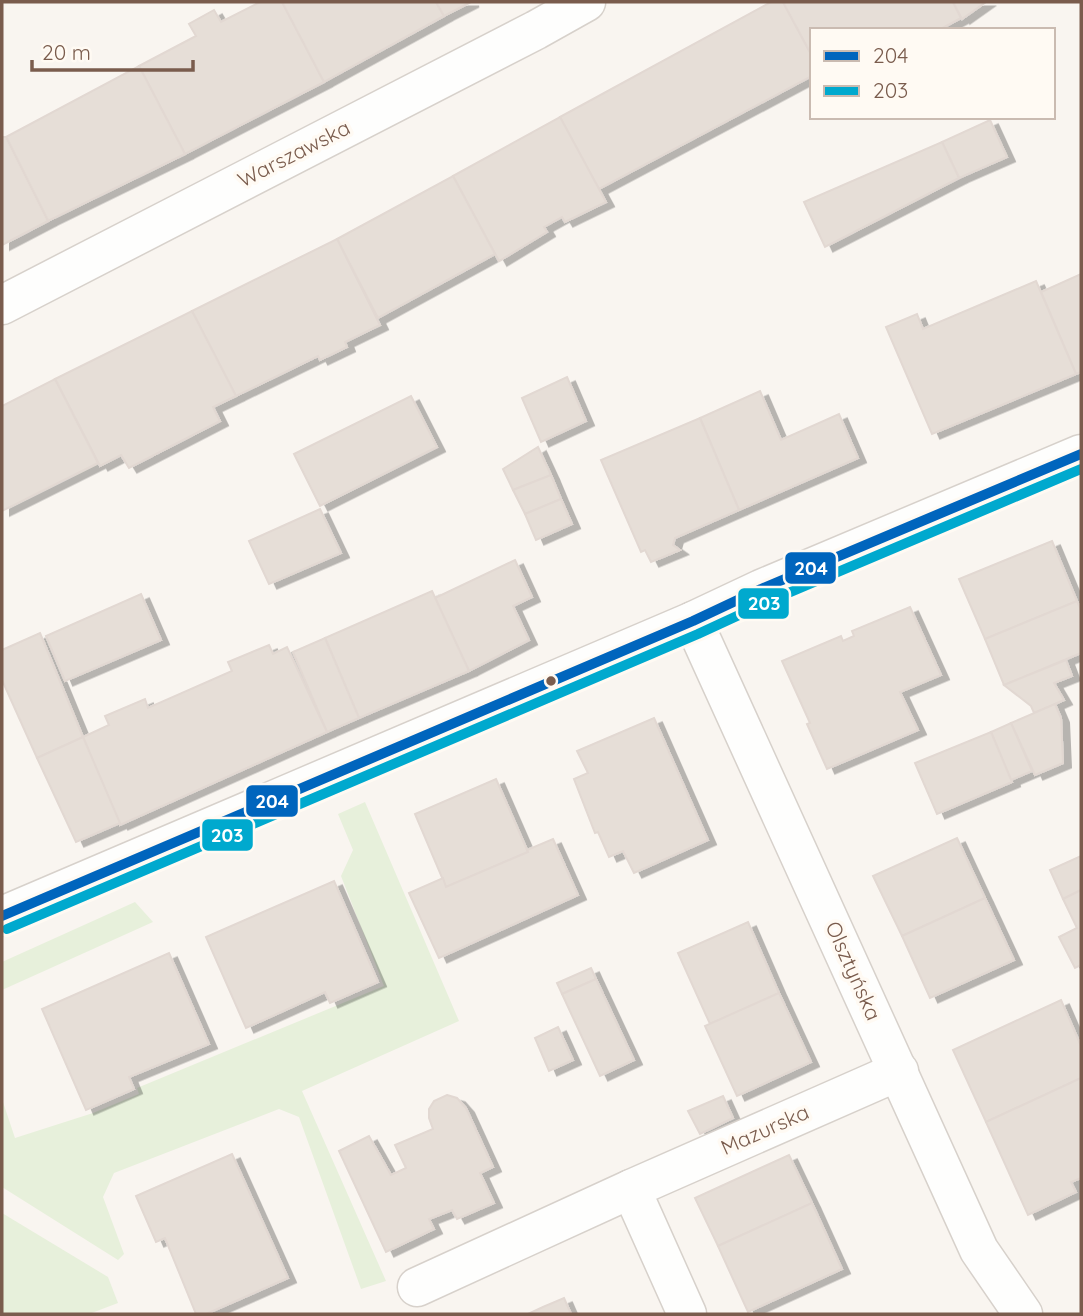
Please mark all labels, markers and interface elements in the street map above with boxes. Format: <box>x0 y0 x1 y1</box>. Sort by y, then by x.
scale bar <box>32 28 192 72</box>
legend <box>810 28 1055 119</box>
text: 20 m <box>42 39 91 65</box>
text: 204 <box>873 42 908 68</box>
text: 203 <box>873 77 908 103</box>
street label: Warszawska <box>233 114 354 193</box>
line badge: 204 <box>784 551 837 585</box>
text: 204 <box>794 556 828 580</box>
line badge: 203 <box>737 587 790 620</box>
text: 203 <box>748 591 780 615</box>
unlabelled marker <box>544 674 558 688</box>
line badge: 204 <box>245 784 299 818</box>
text: 204 <box>255 789 289 813</box>
line badge: 203 <box>201 818 254 852</box>
text: 203 <box>211 823 243 847</box>
street label: Olsztyńska <box>821 917 887 1024</box>
street label: Mazurska <box>716 1098 813 1160</box>

